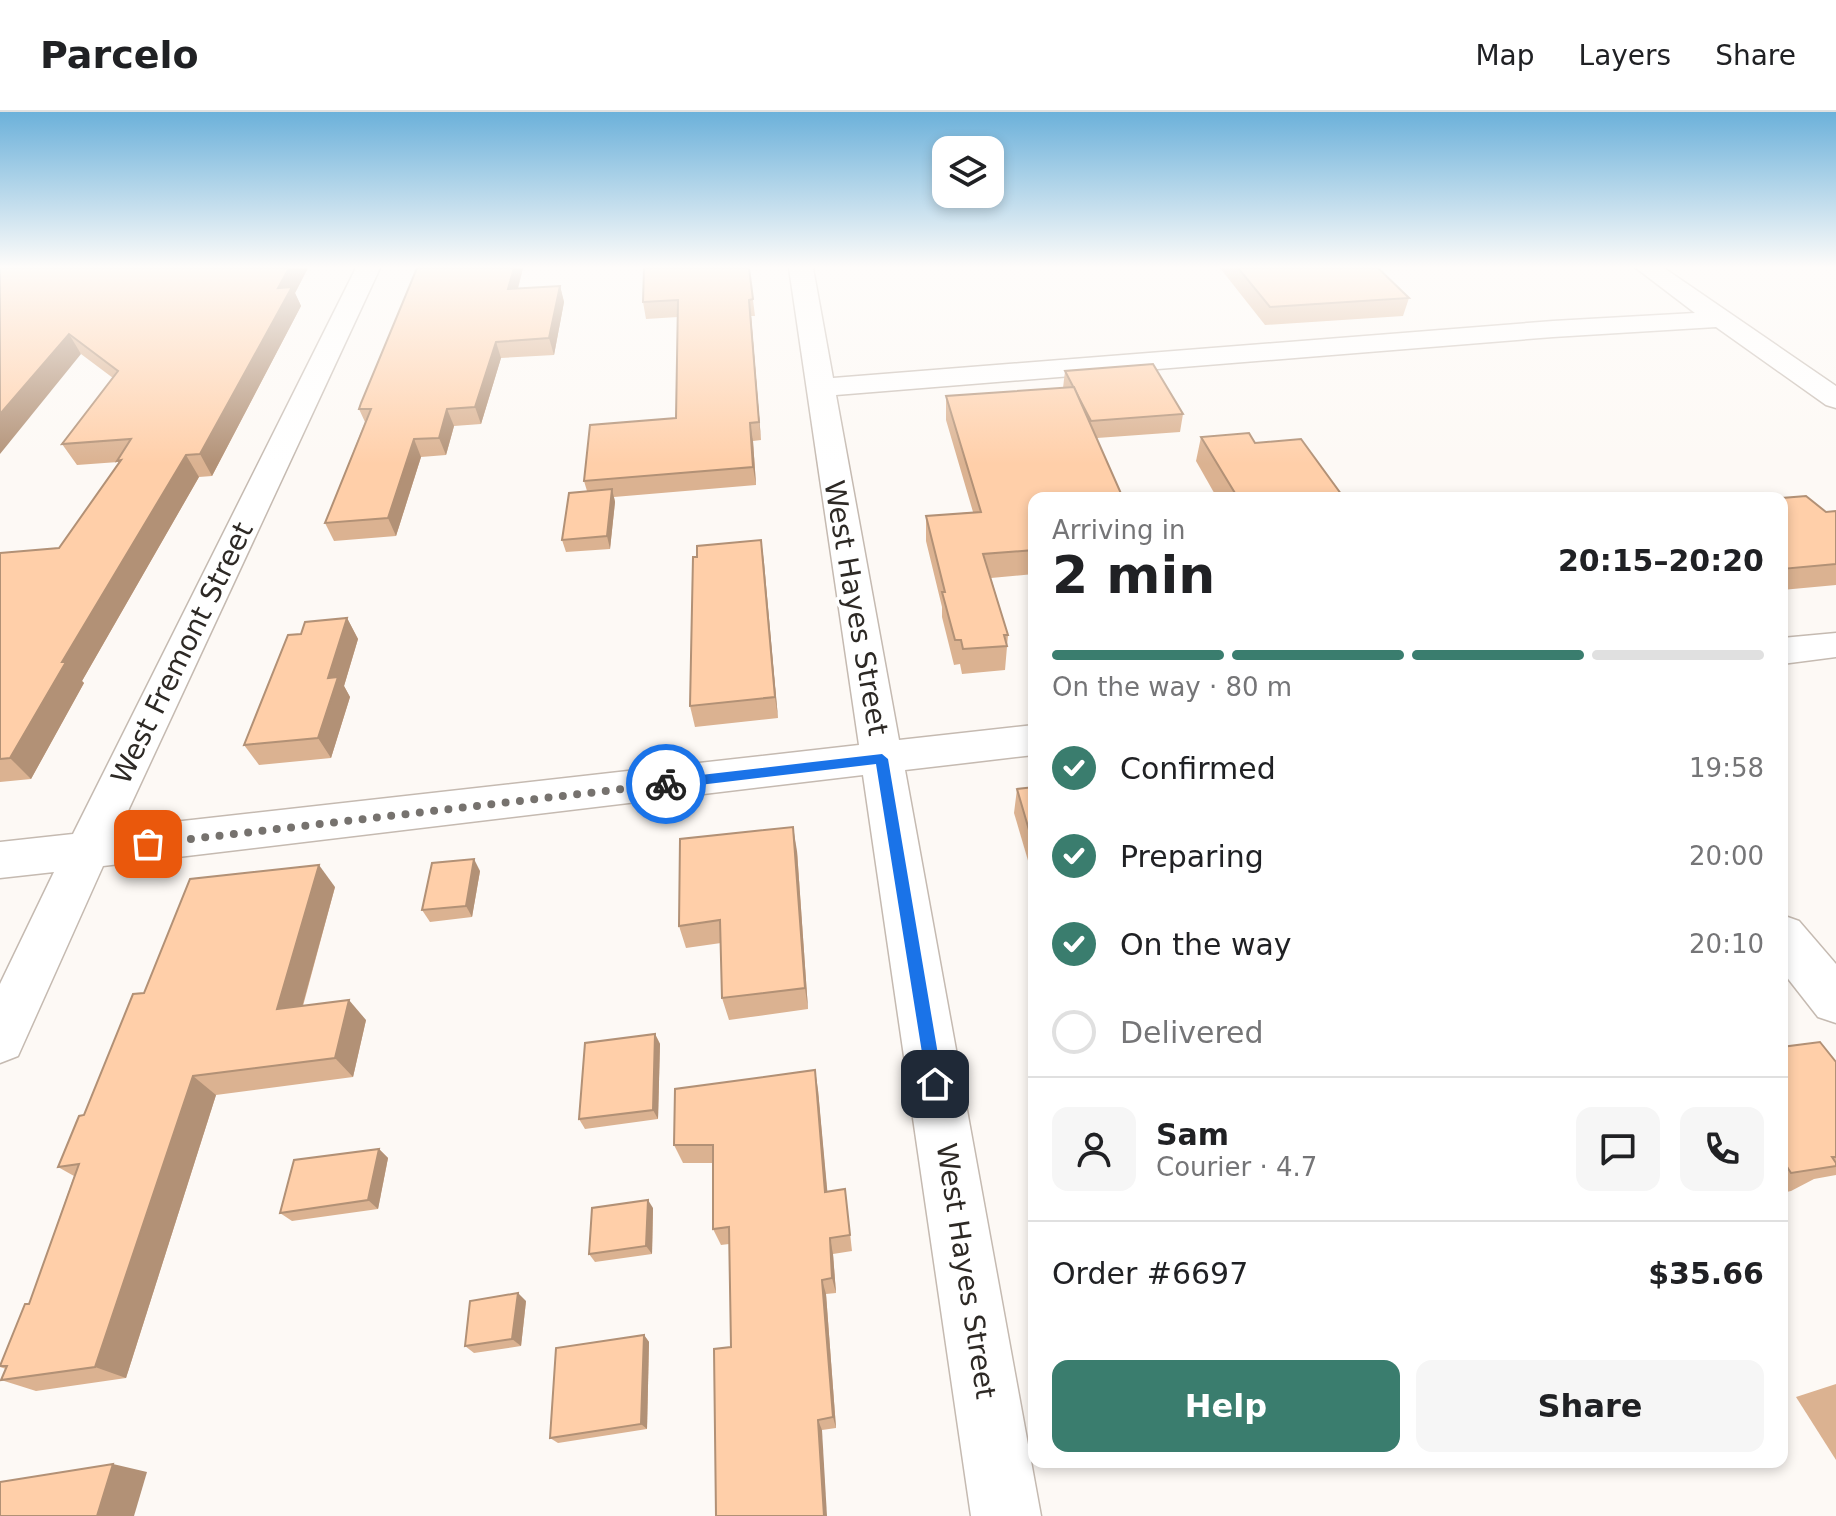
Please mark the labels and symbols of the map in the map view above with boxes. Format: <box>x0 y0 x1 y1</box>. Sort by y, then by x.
street label: West Hayes Street <box>817 478 895 738</box>
street label: West Fremont Street <box>104 517 260 789</box>
courier <box>626 744 706 824</box>
pin <box>114 810 182 878</box>
pin <box>901 1050 969 1118</box>
street label: West Hayes Street <box>929 1141 1003 1401</box>

